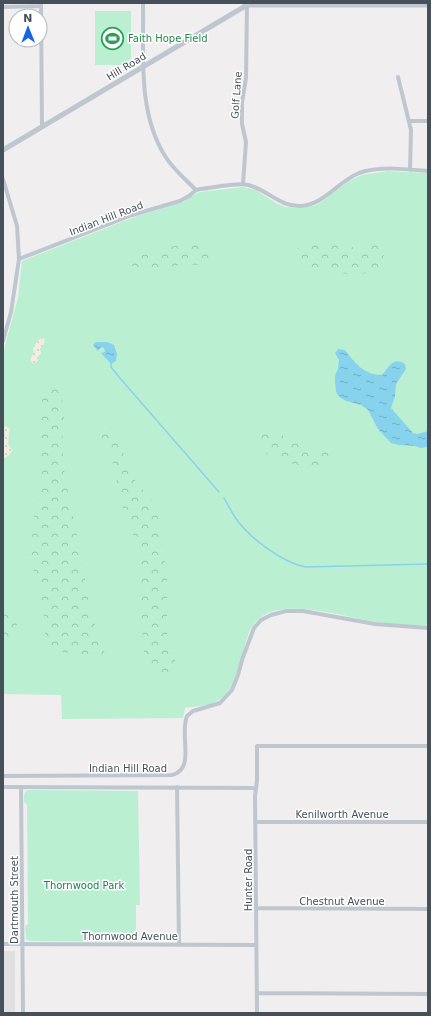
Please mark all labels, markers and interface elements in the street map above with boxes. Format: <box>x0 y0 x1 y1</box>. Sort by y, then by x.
north arrow <box>8 8 48 48</box>
text: N <box>23 12 33 25</box>
sports icon: Faith Hope Field <box>100 25 126 51</box>
place label: Faith Hope Field <box>128 33 208 44</box>
street label: Hill Road <box>105 50 148 83</box>
street label: Golf Lane <box>229 71 244 119</box>
street label: Indian Hill Road <box>68 199 145 238</box>
street label: Indian Hill Road <box>89 763 167 774</box>
street label: Kenilworth Avenue <box>295 809 389 820</box>
street label: Hunter Road <box>243 849 254 911</box>
street label: Dartmouth Street <box>9 856 20 944</box>
park label: Thornwood Park <box>43 880 124 891</box>
street label: Chestnut Avenue <box>299 896 385 907</box>
street label: Thornwood Avenue <box>81 931 178 942</box>

